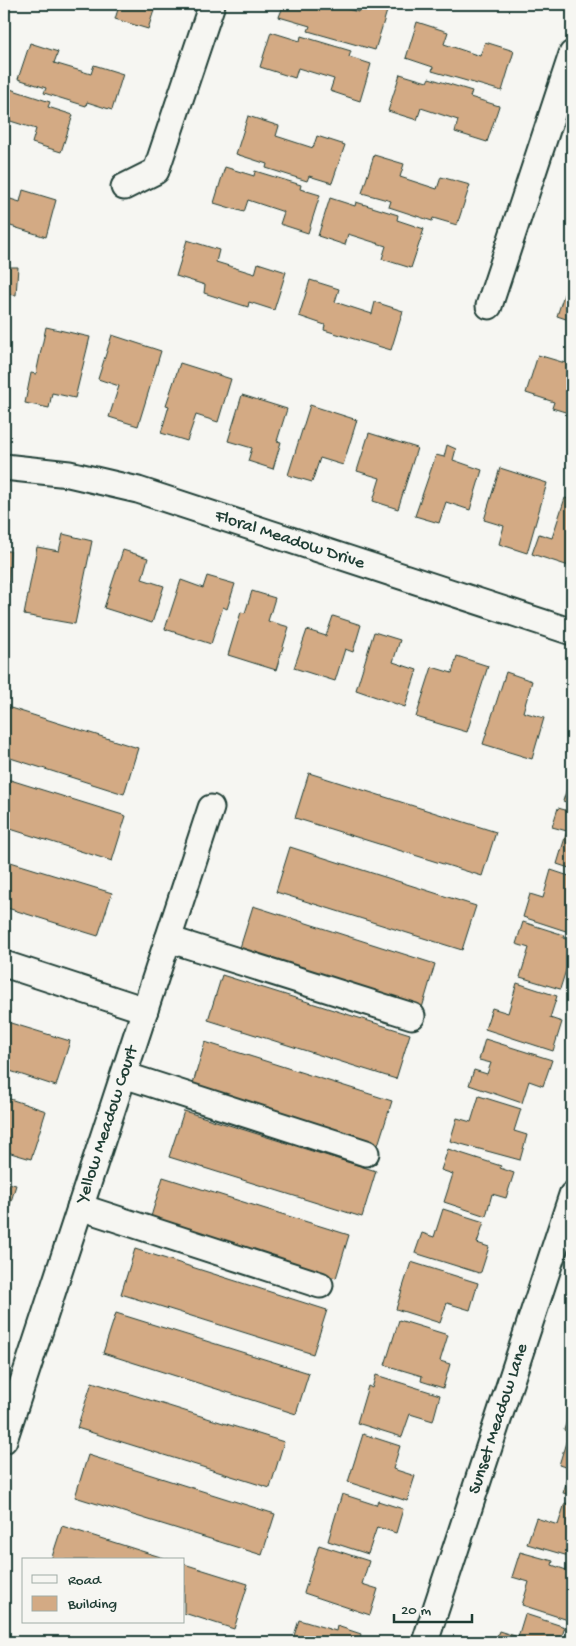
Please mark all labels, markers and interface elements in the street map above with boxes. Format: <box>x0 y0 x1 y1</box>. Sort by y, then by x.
street label: Floral Meadow Drive <box>211 505 368 574</box>
street label: Yellow Meadow Court <box>71 1042 143 1208</box>
street label: Sunset Meadow Lane <box>464 1340 533 1497</box>
legend <box>22 1558 185 1624</box>
text: Road <box>68 1572 102 1590</box>
scale bar <box>394 1591 471 1623</box>
text: Building <box>67 1596 117 1614</box>
text: 20 m <box>401 1602 431 1620</box>

